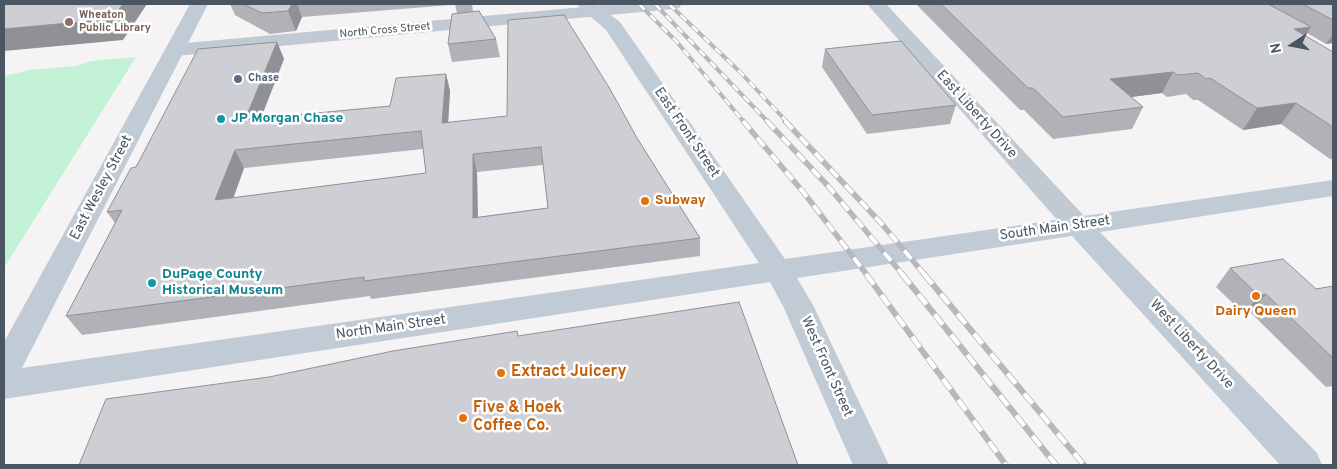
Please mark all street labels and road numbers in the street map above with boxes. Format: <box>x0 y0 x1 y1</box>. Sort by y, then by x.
street label: North Cross Street <box>339 20 431 42</box>
street label: East Liberty Drive <box>932 68 1020 162</box>
street label: East Front Street <box>650 85 722 181</box>
street label: East Wesley Street <box>67 133 137 243</box>
street label: South Main Street <box>999 213 1111 245</box>
street label: West Liberty Drive <box>1145 297 1237 393</box>
street label: North Main Street <box>335 312 447 344</box>
street label: West Front Street <box>796 314 856 420</box>

